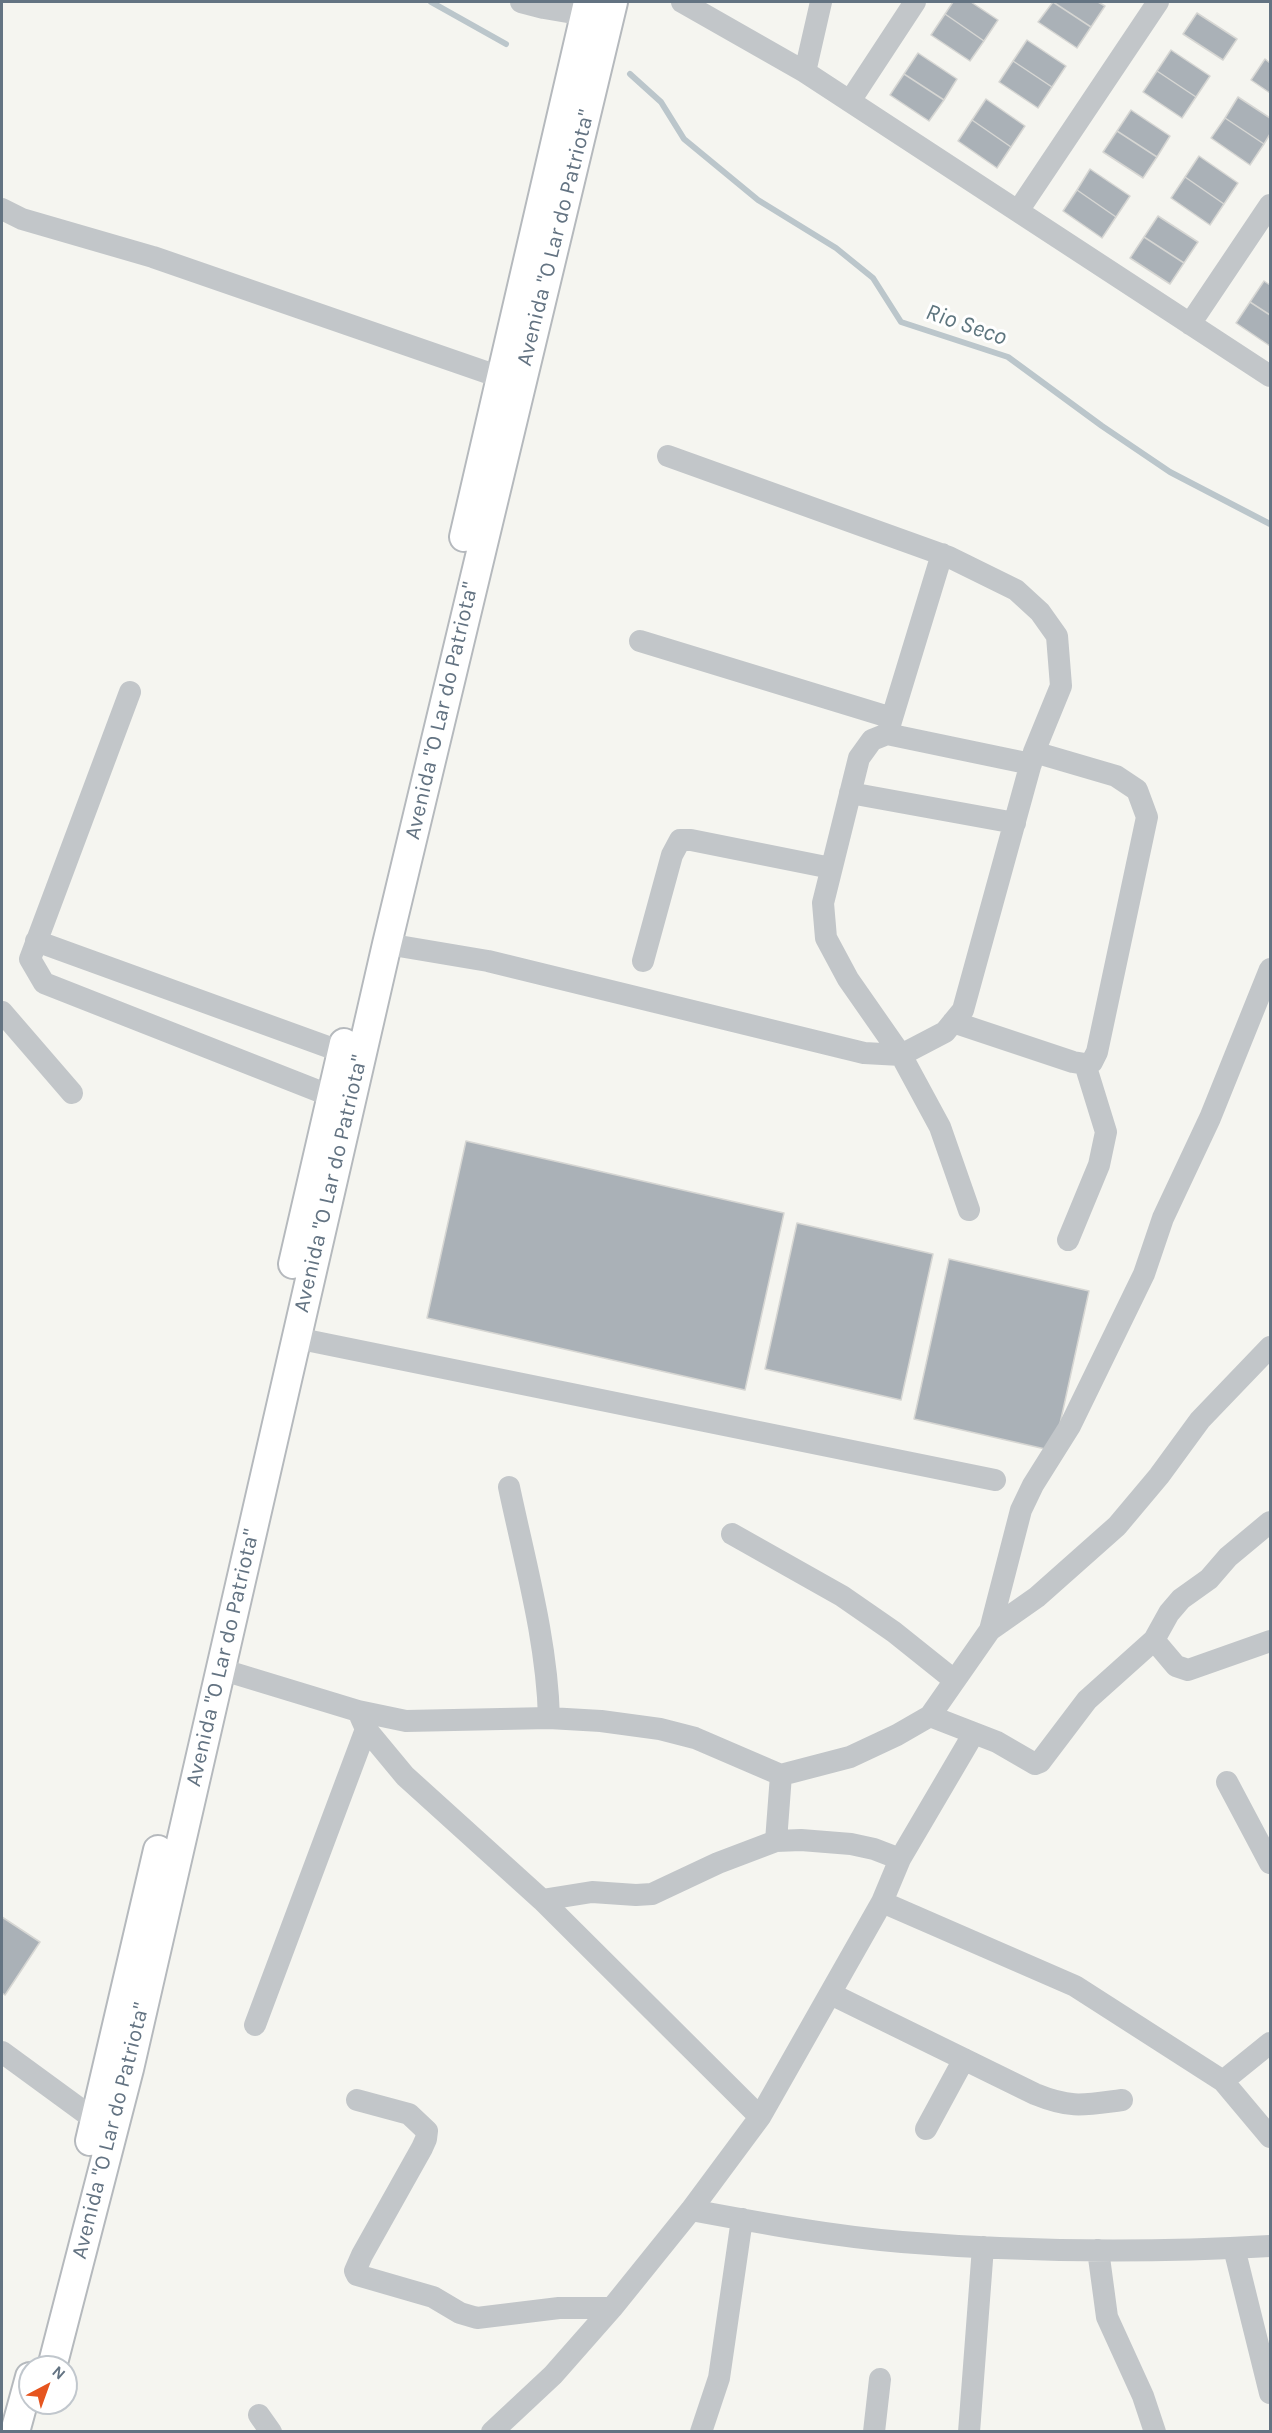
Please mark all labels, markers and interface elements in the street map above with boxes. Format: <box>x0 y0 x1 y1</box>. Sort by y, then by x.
street label: Avenida "O Lar do Patriota" <box>511 107 601 369</box>
water label: Rio Seco <box>922 298 1010 352</box>
street label: Avenida "O Lar do Patriota" <box>400 580 484 842</box>
street label: Avenida "O Lar do Patriota" <box>289 1053 373 1315</box>
street label: Avenida "O Lar do Patriota" <box>181 1527 265 1789</box>
street label: Avenida "O Lar do Patriota" <box>66 2000 156 2262</box>
north arrow <box>18 2355 78 2415</box>
text: N <box>48 2362 69 2383</box>

